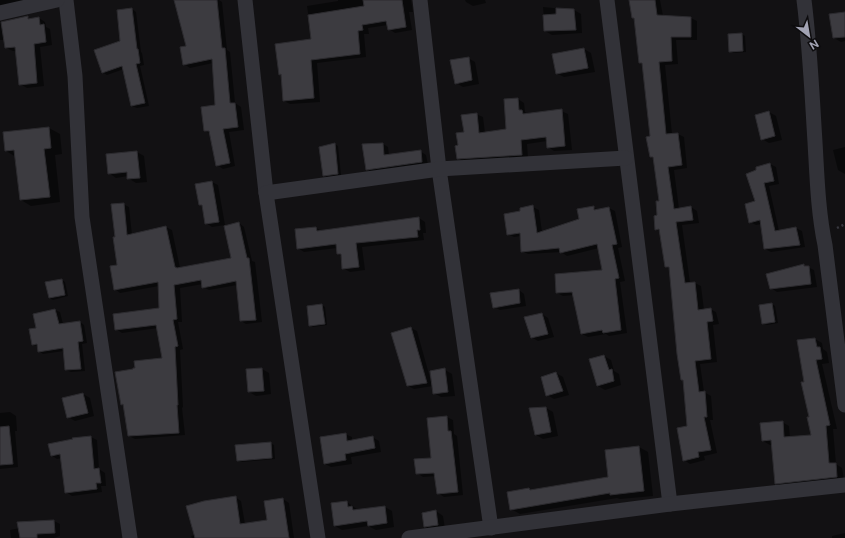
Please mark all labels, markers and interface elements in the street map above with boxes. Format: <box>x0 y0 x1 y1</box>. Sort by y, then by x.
north arrow <box>789 16 829 56</box>
text: N <box>807 37 821 52</box>

